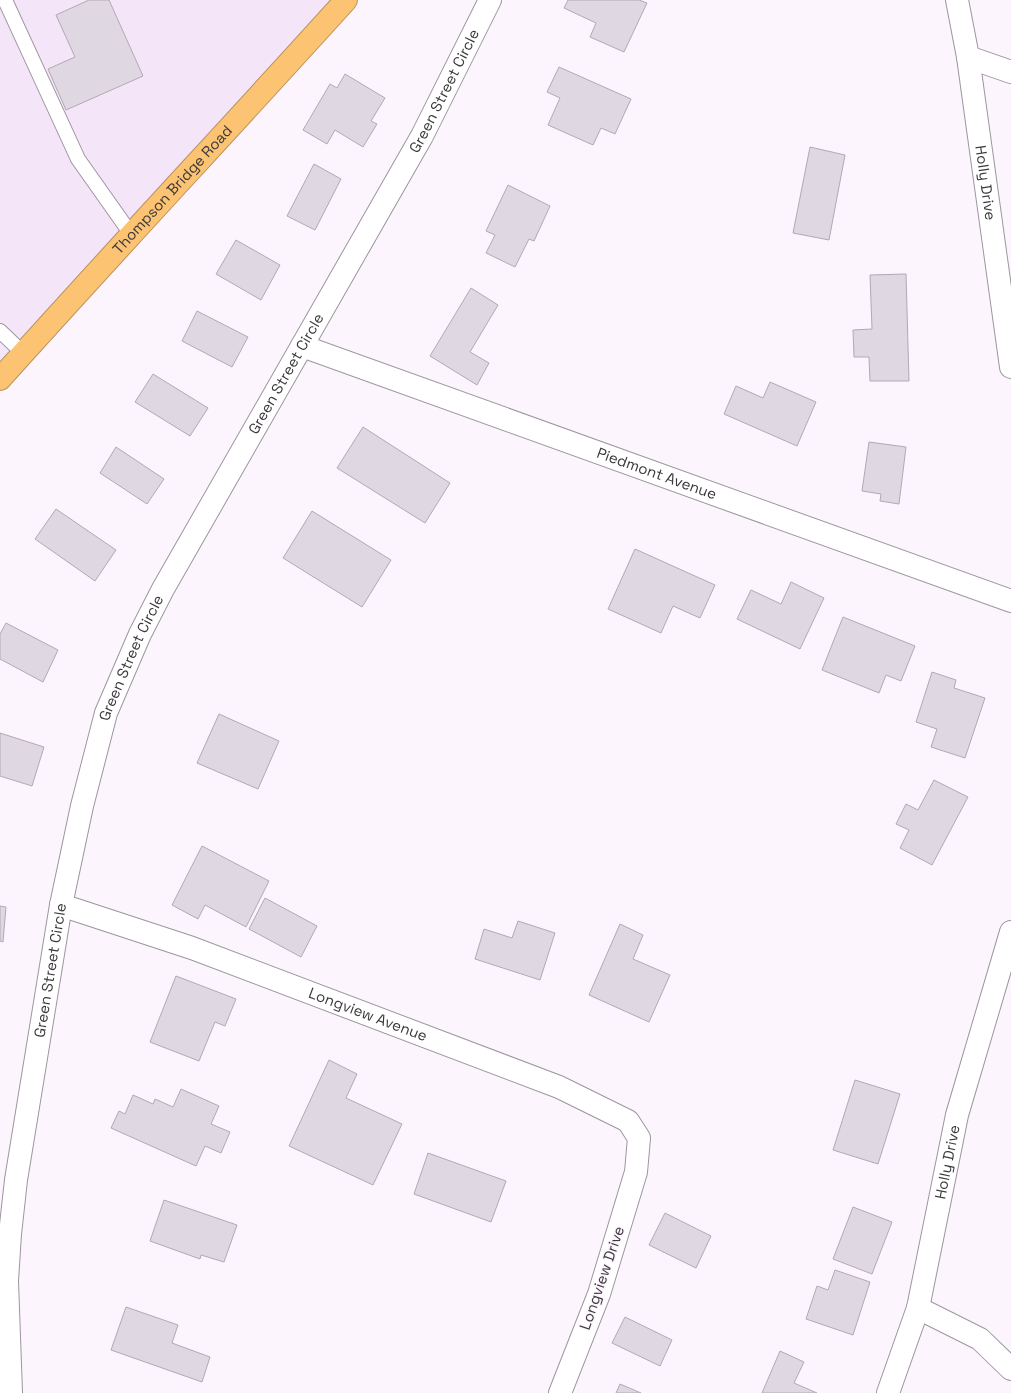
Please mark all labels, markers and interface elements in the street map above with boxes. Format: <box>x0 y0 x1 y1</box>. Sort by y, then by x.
street label: Green Street Circle <box>404 26 483 156</box>
street label: Thompson Bridge Road <box>108 121 236 258</box>
street label: Holly Drive <box>971 144 1001 221</box>
street label: Green Street Circle <box>244 309 328 437</box>
street label: Piedmont Avenue <box>594 443 720 503</box>
street label: Green Street Circle <box>94 591 167 723</box>
street label: Green Street Circle <box>29 901 70 1039</box>
street label: Longview Avenue <box>306 983 430 1045</box>
street label: Holly Drive <box>930 1123 964 1201</box>
street label: Longview Drive <box>575 1223 628 1332</box>

